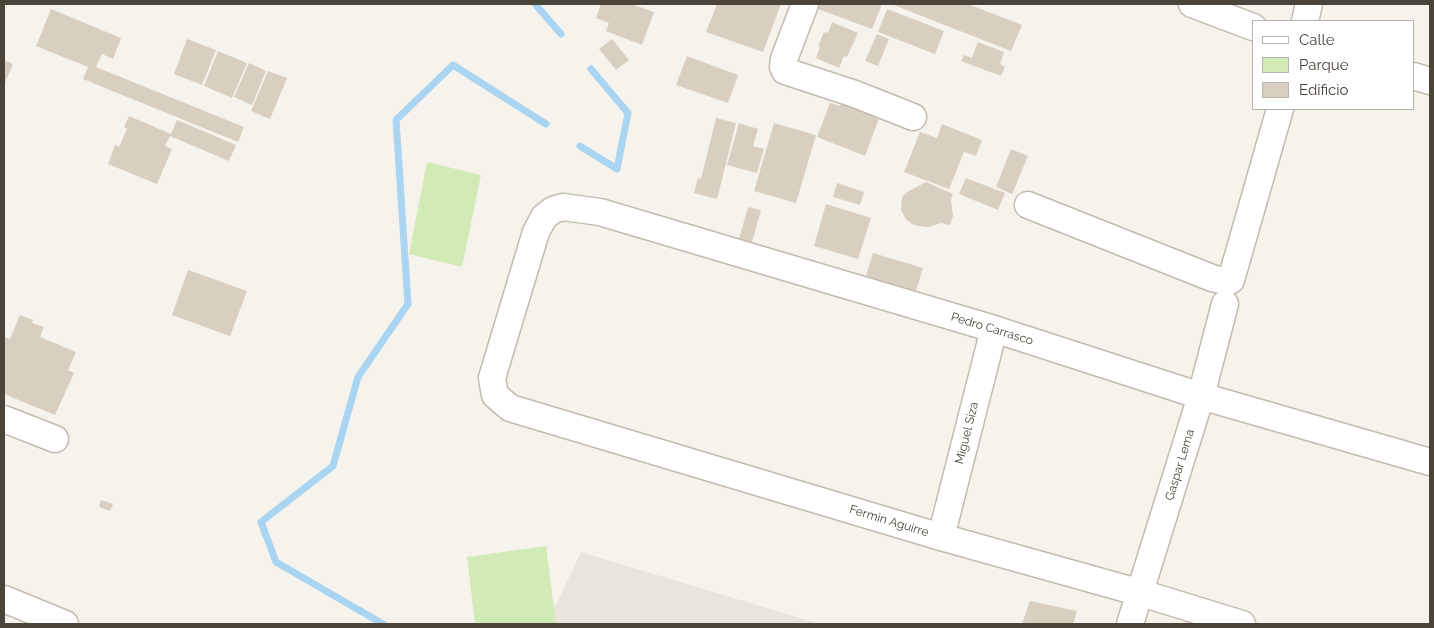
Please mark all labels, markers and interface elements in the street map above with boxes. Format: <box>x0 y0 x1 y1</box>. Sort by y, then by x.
legend <box>1252 20 1414 110</box>
text: Calle <box>1299 31 1334 49</box>
text: Parque <box>1299 56 1348 74</box>
text: Edificio <box>1299 81 1349 99</box>
street label: Pedro Carrasco <box>949 310 1035 348</box>
street label: Miguel Siza <box>952 401 982 465</box>
street label: Gaspar Lema <box>1162 428 1198 502</box>
street label: Fermìn Aguirre <box>848 502 930 540</box>

